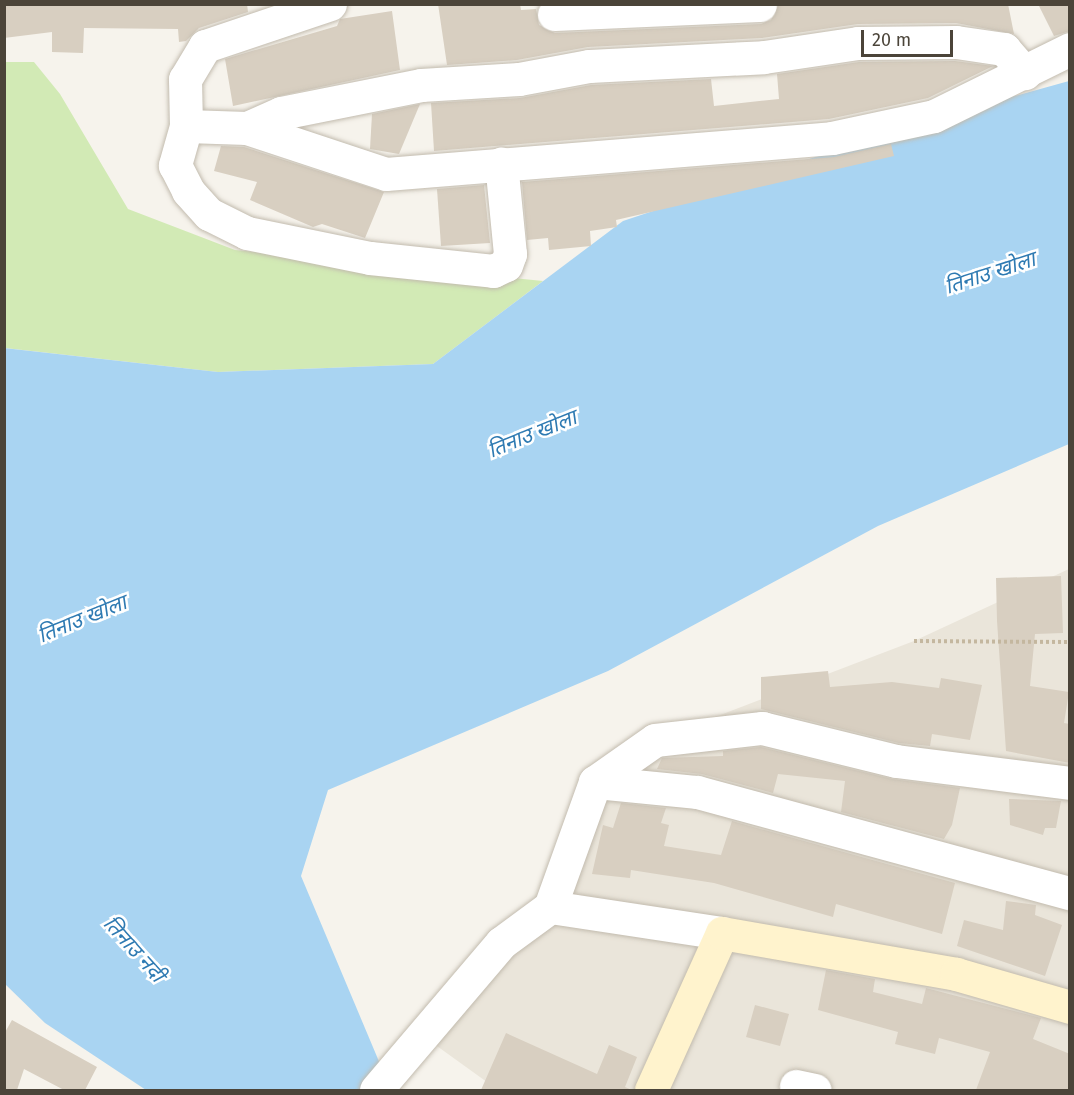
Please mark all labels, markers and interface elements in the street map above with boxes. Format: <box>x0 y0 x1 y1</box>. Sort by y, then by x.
scale bar <box>864 18 956 56</box>
text: 20 m <box>872 29 911 51</box>
water label: तिनाउ खोला <box>942 247 1038 299</box>
water label: तिनाउ खोला <box>484 405 580 463</box>
water label: तिनाउ खोला <box>34 590 130 648</box>
water label: तिनाउ नदी <box>98 911 170 987</box>

